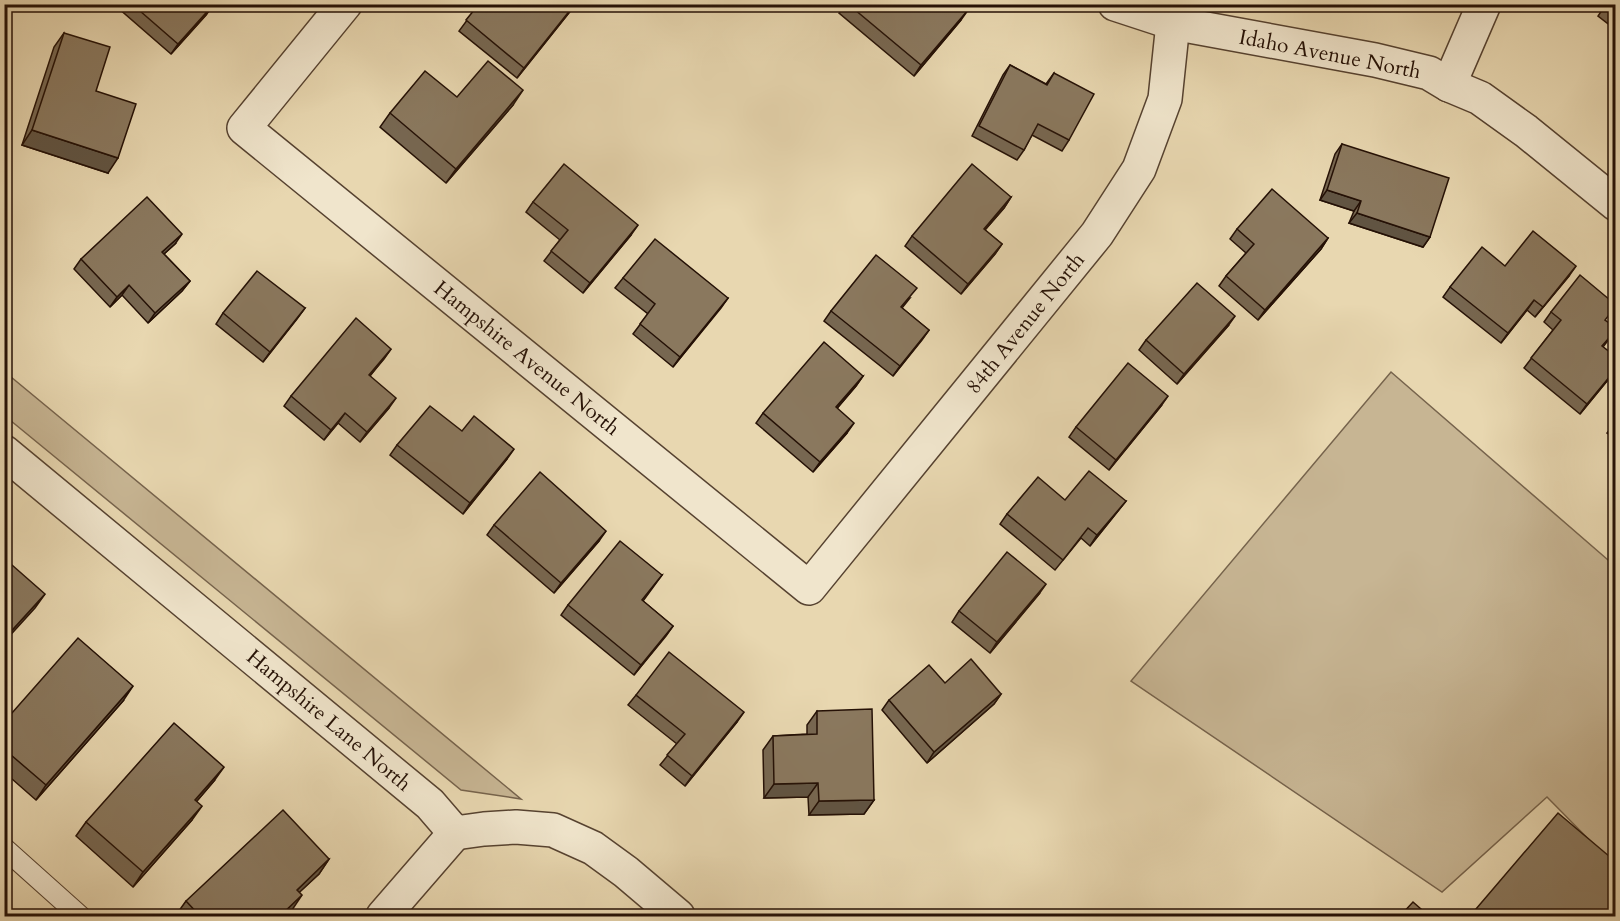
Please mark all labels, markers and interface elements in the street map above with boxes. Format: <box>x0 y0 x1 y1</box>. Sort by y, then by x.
street label: Idaho Avenue North <box>1236 23 1424 86</box>
street label: 84th Avenue North <box>959 246 1092 400</box>
street label: Hampshire Avenue North <box>428 274 626 443</box>
street label: Hampshire Lane North <box>240 643 418 798</box>

